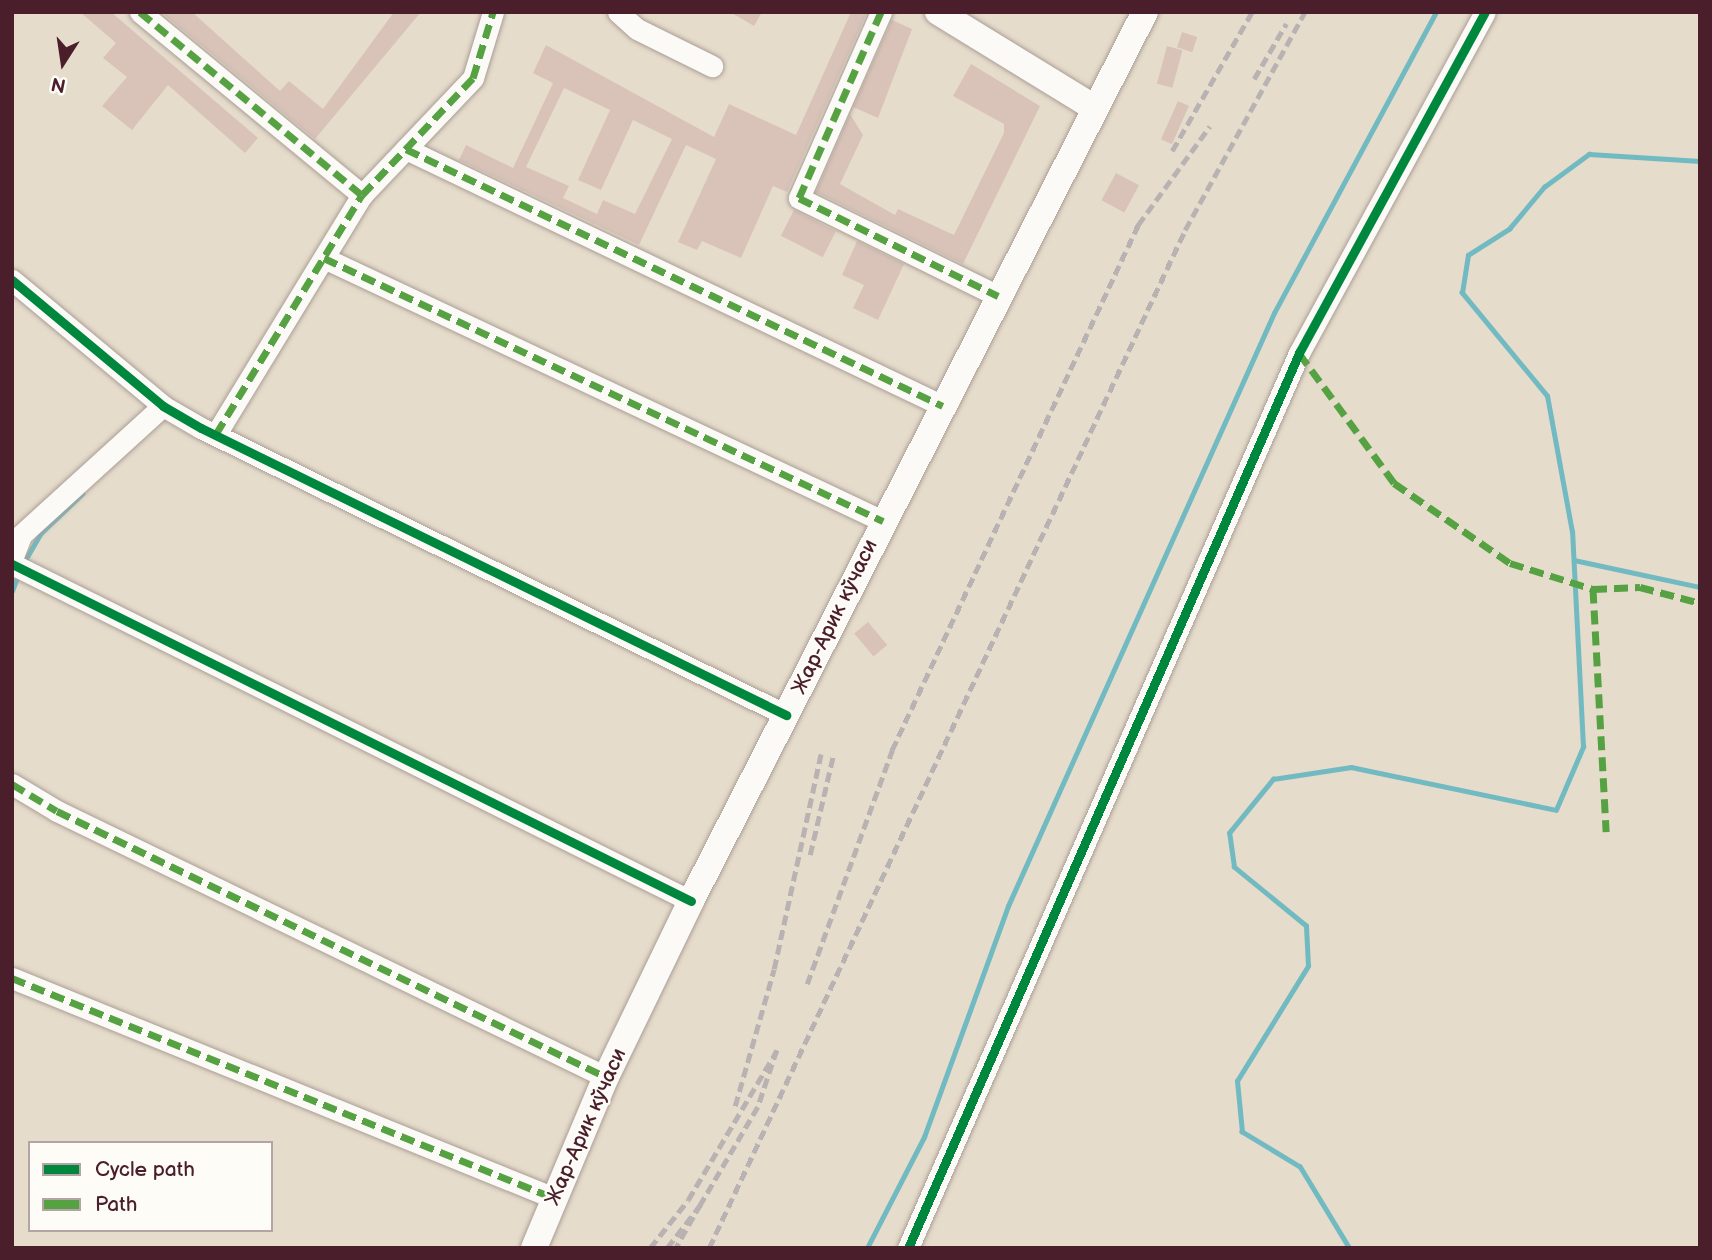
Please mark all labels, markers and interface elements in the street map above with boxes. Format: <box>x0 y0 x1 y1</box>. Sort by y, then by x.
north arrow <box>28 28 98 98</box>
text: N <box>49 71 68 97</box>
street label: Жар-Арик кўчаси <box>786 535 884 699</box>
street label: Жар-Арик кўчаси <box>540 1044 632 1210</box>
legend <box>28 1141 273 1232</box>
text: Cycle path <box>95 1157 195 1182</box>
text: Path <box>95 1192 137 1217</box>

